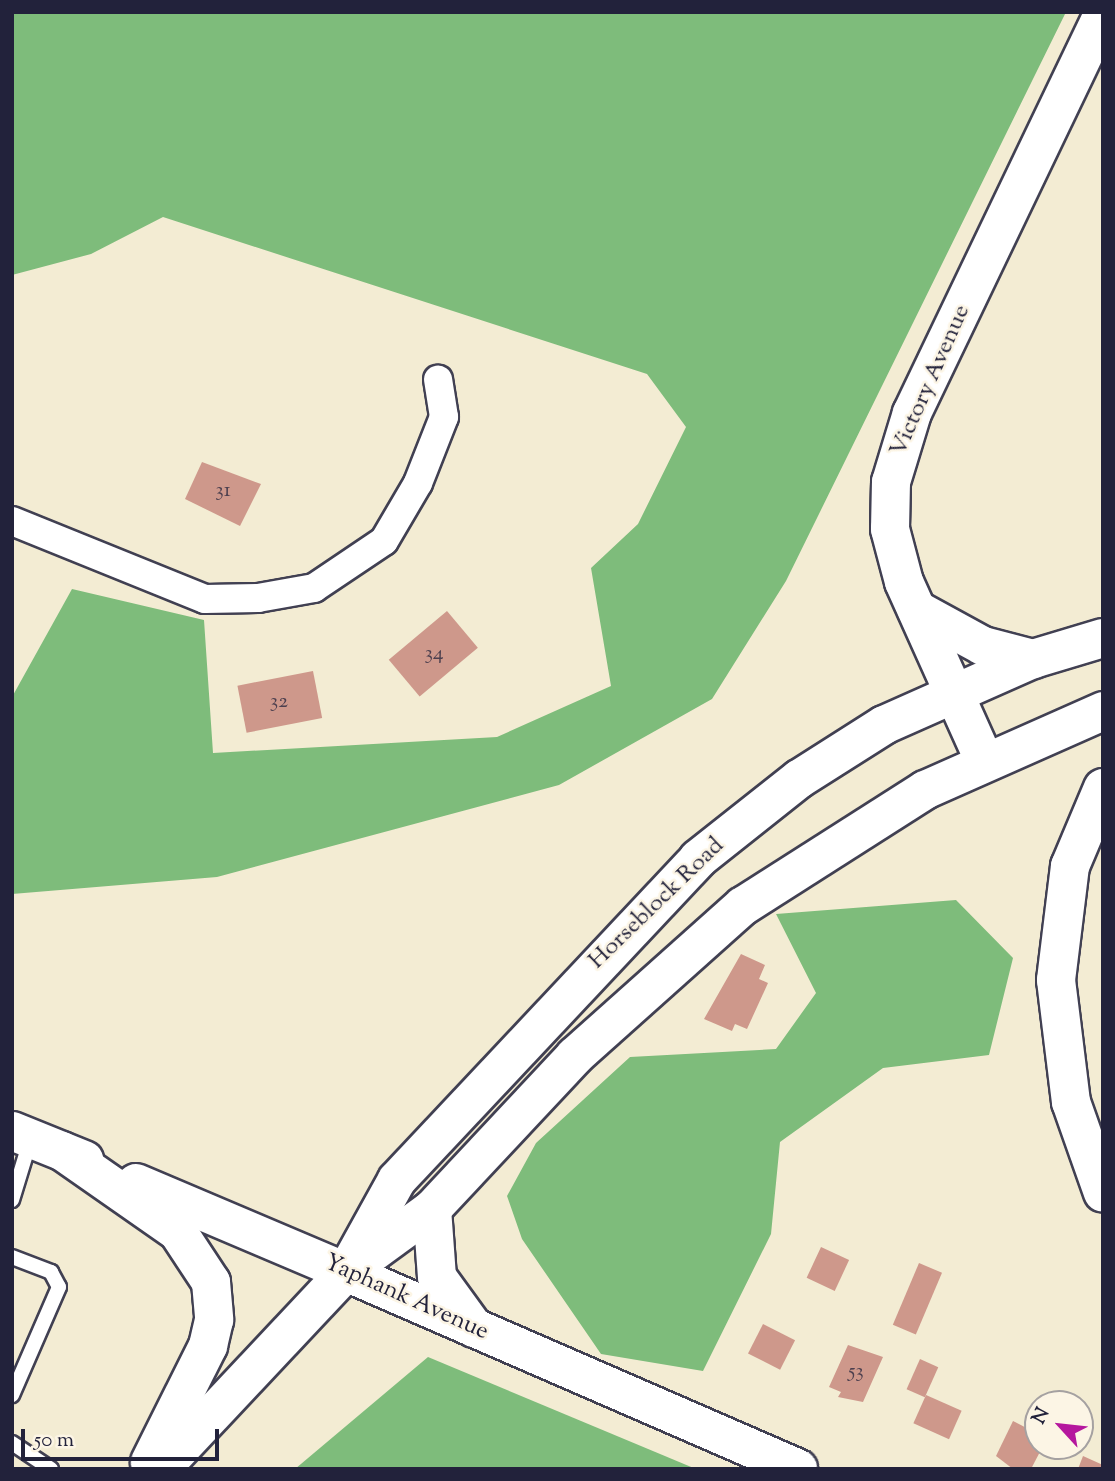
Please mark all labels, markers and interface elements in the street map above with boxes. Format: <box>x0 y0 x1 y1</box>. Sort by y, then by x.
street label: Victory Avenue <box>885 301 977 461</box>
house number: 31 <box>215 478 231 504</box>
house number: 34 <box>424 641 444 667</box>
house number: 32 <box>270 689 288 715</box>
street label: Horseblock Road <box>583 832 731 976</box>
street label: Yaphank Avenue <box>319 1249 493 1347</box>
house number: 53 <box>848 1359 864 1385</box>
north arrow <box>1024 1390 1094 1460</box>
text: N <box>1026 1403 1057 1429</box>
scale bar <box>24 1414 222 1458</box>
text: 50 m <box>34 1426 74 1456</box>

